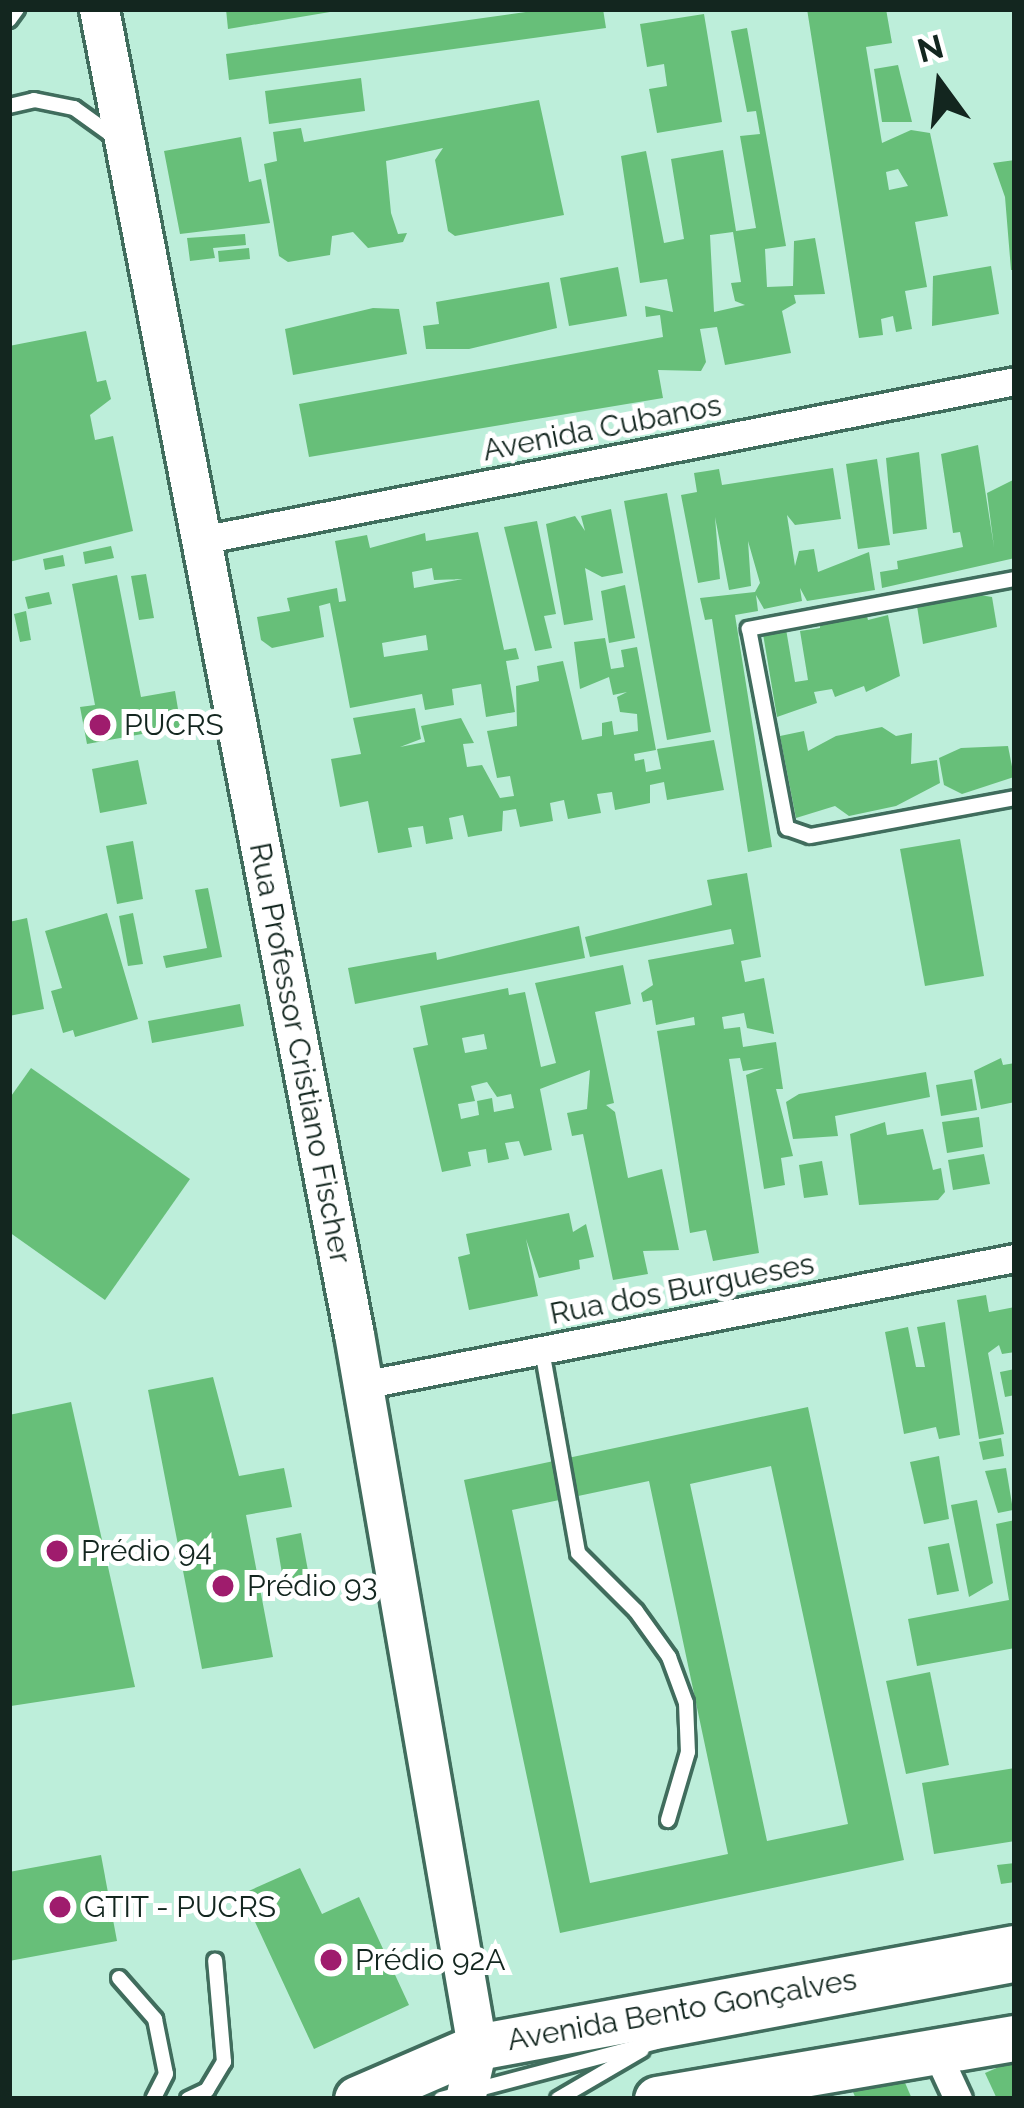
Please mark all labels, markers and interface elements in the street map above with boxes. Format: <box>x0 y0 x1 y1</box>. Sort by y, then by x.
north arrow <box>880 24 1000 144</box>
text: N <box>913 27 948 71</box>
street label: Avenida Cubanos <box>480 387 724 469</box>
place label: PUCRS <box>124 707 224 743</box>
marker: PUCRS <box>87 712 113 738</box>
street label: Rua Professor Cristiano Fischer <box>241 839 359 1267</box>
street label: Rua dos Burgueses <box>547 1246 817 1332</box>
place label: Prédio 94 <box>81 1533 212 1569</box>
marker: Prédio 94 <box>44 1538 70 1564</box>
place label: Prédio 93 <box>247 1568 378 1604</box>
marker: Prédio 93 <box>210 1573 236 1599</box>
place label: GTIT - PUCRS <box>84 1889 277 1925</box>
marker: GTIT - PUCRS <box>47 1894 73 1920</box>
place label: Prédio 92A <box>355 1942 506 1978</box>
marker: Prédio 92A <box>318 1947 344 1973</box>
street label: Avenida Bento Gonçalves <box>505 1962 859 2058</box>

